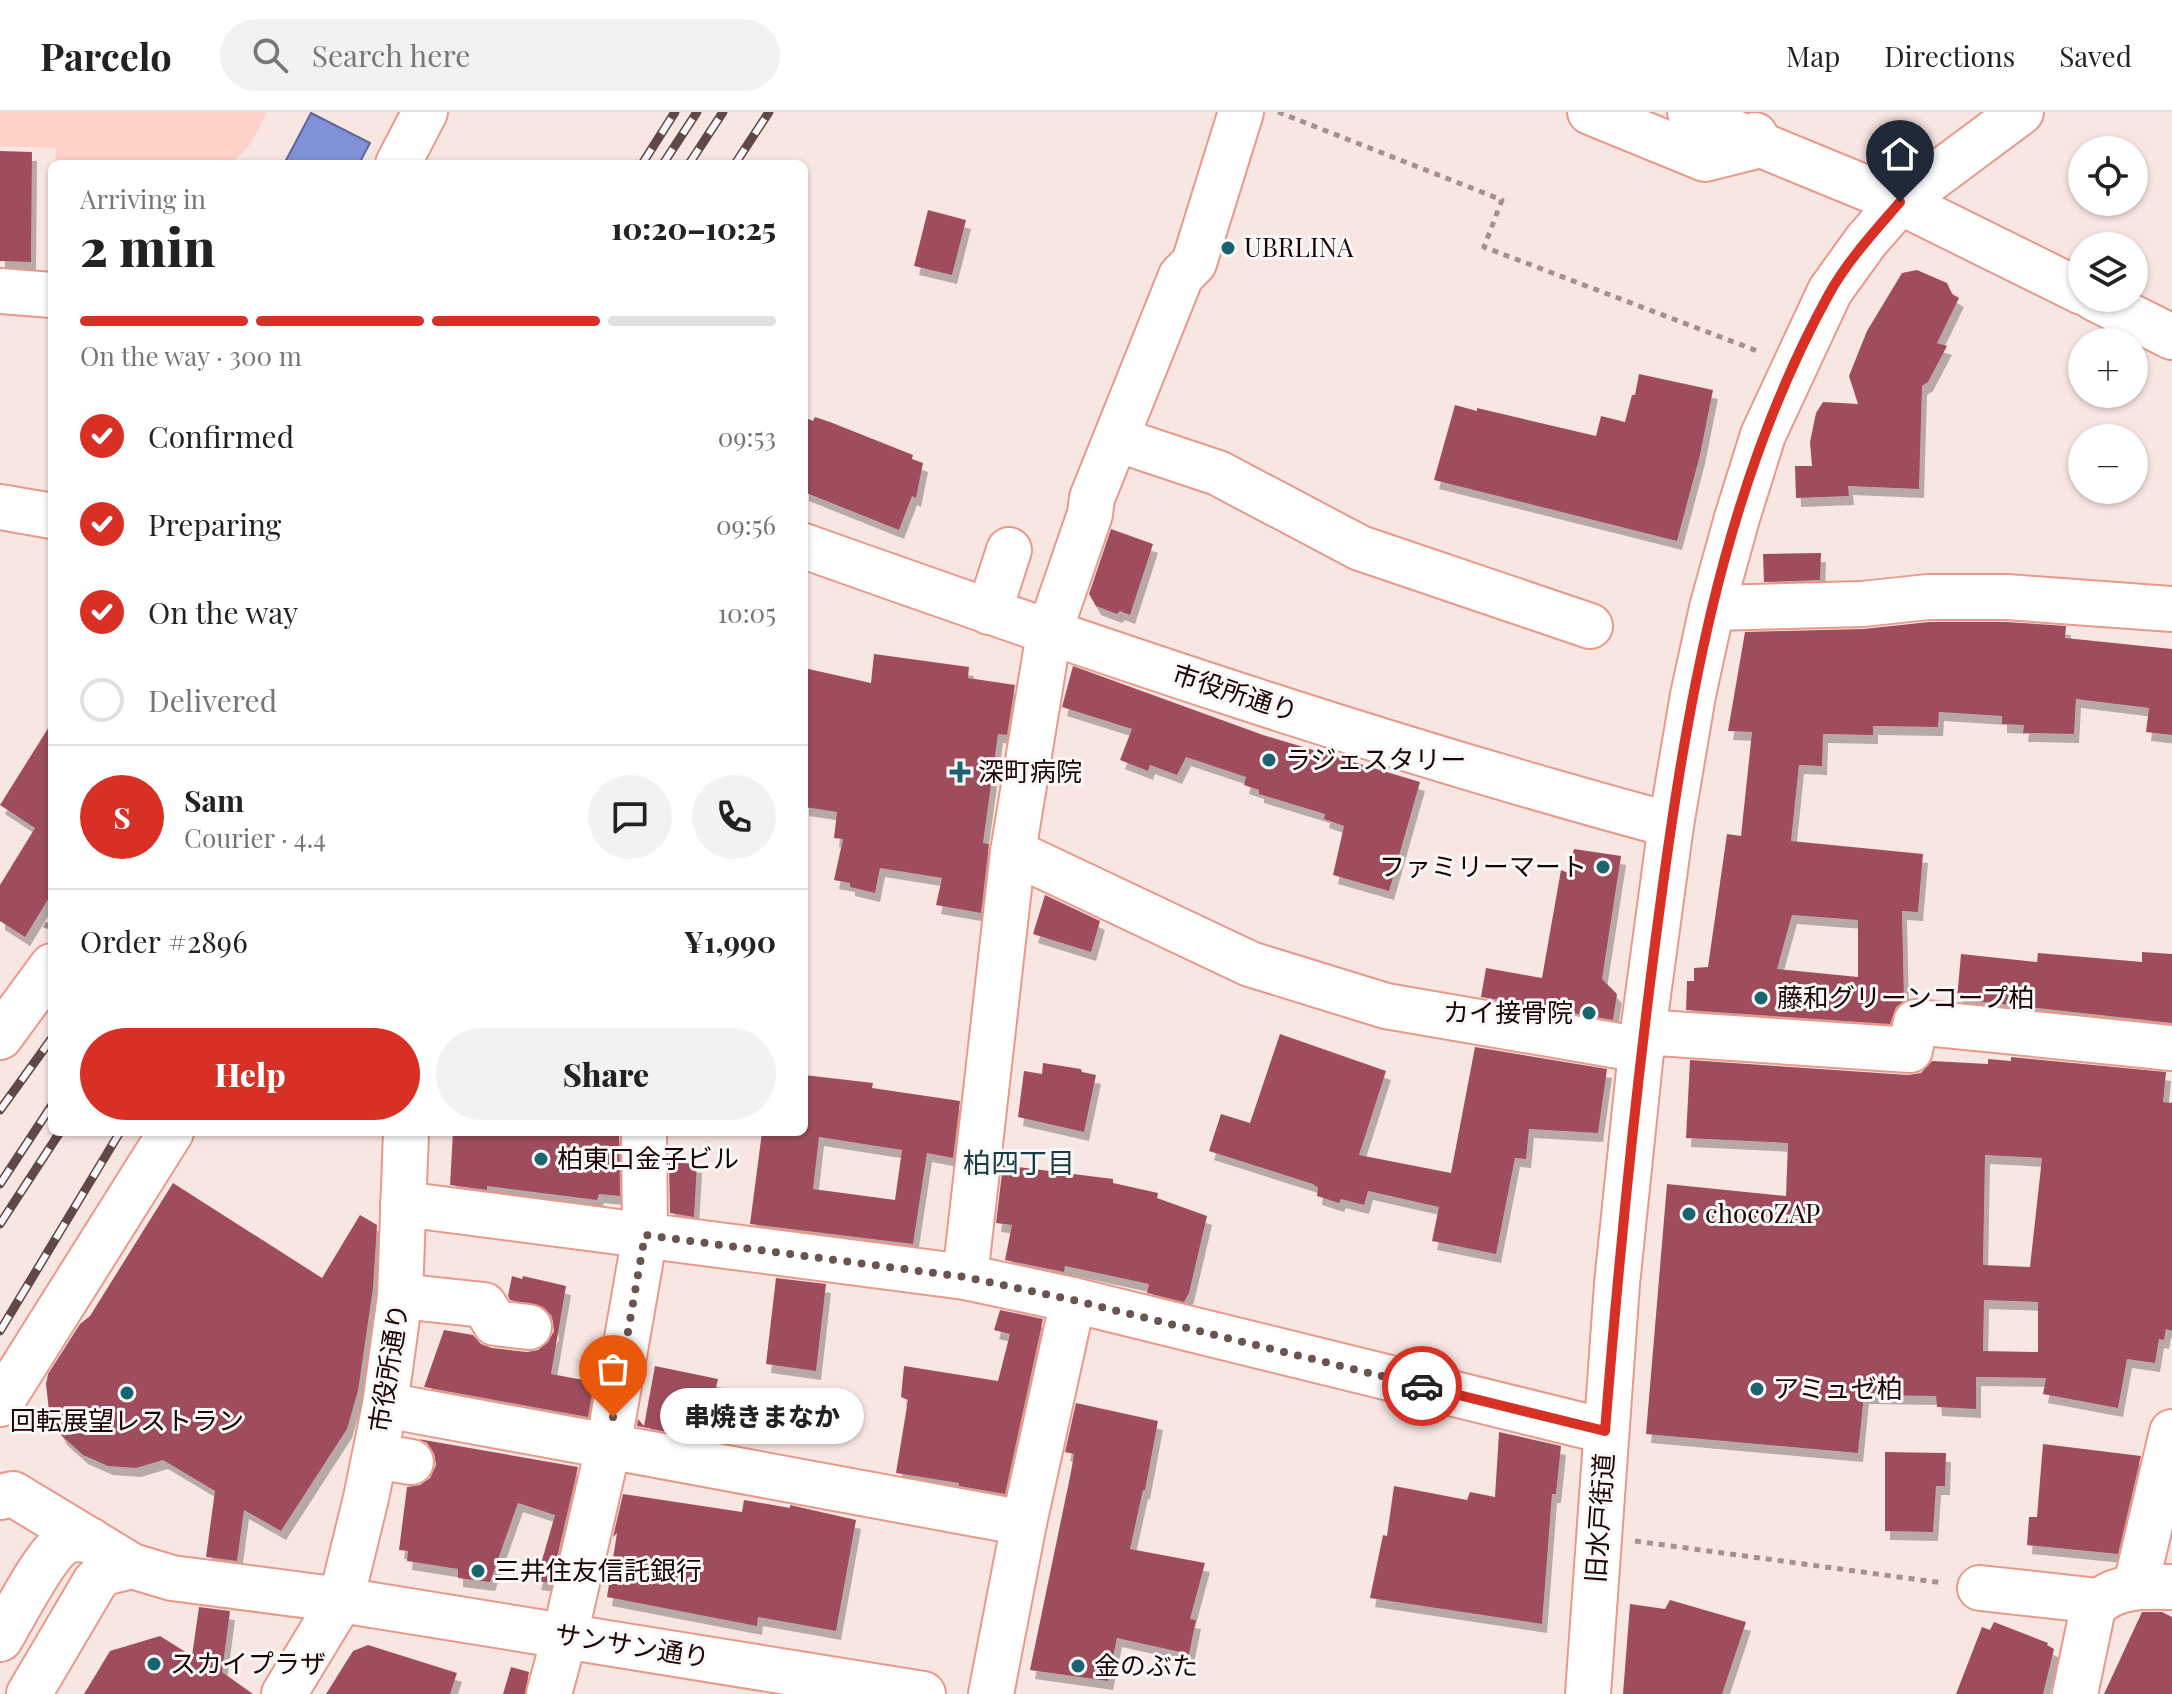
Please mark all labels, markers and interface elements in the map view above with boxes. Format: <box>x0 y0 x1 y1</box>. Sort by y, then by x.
search box <box>220 19 780 91</box>
text: Parcelo <box>40 30 172 81</box>
icon: search <box>248 33 292 77</box>
text: Search here <box>312 35 470 75</box>
text: Map <box>1786 37 1840 74</box>
text: Directions <box>1884 37 2015 74</box>
text: Saved <box>2059 37 2132 74</box>
pin <box>1866 120 1934 202</box>
icon: home <box>1878 132 1922 176</box>
map controls <box>2068 136 2148 504</box>
button: locate <box>2068 136 2148 216</box>
text: Arriving in <box>80 181 206 216</box>
text: 10:20–10:25 <box>611 208 776 248</box>
text: 2 min <box>80 211 215 280</box>
place label: UBRLINA <box>1244 229 1354 264</box>
button: layers <box>2068 232 2148 312</box>
marker: UBRLINA <box>1219 239 1237 257</box>
button: + <box>2068 328 2148 408</box>
text: On the way · 300 m <box>80 338 302 373</box>
icon: check <box>80 414 124 458</box>
text: Confirmed <box>148 416 294 456</box>
text: 09:53 <box>718 419 776 454</box>
button: − <box>2068 424 2148 504</box>
icon: check <box>80 502 124 546</box>
text: Preparing <box>148 504 281 544</box>
text: 09:56 <box>716 507 776 542</box>
icon: check <box>80 590 124 634</box>
text: On the way <box>148 592 298 632</box>
text: 10:05 <box>717 595 776 630</box>
street label: 市役所通り <box>1168 655 1303 728</box>
text: Delivered <box>148 680 277 720</box>
place label: ラジェスタリー <box>1285 741 1466 776</box>
marker: ラジェスタリー <box>1260 751 1278 769</box>
place label: 深町病院 <box>978 753 1082 788</box>
marker: 深町病院 <box>949 761 971 783</box>
button: chat <box>588 775 672 859</box>
button: phone <box>692 775 776 859</box>
text: Sam <box>184 780 244 820</box>
text: S <box>113 797 131 837</box>
text: Courier · 4.4 <box>184 820 326 855</box>
place label: ファミリーマート <box>1379 848 1587 883</box>
marker: ファミリーマート <box>1594 858 1612 876</box>
text: Order #2896 <box>80 921 248 961</box>
text: ¥1,990 <box>684 921 776 961</box>
place label: 藤和グリーンコープ柏 <box>1777 979 2034 1014</box>
marker: 藤和グリーンコープ柏 <box>1752 989 1770 1007</box>
place label: カイ接骨院 <box>1443 994 1573 1029</box>
marker: カイ接骨院 <box>1580 1004 1598 1022</box>
button: Help <box>80 1028 420 1120</box>
button: Share <box>436 1028 776 1120</box>
place label: 柏東口金子ビル <box>557 1140 739 1175</box>
district label: 柏四丁目 <box>963 1143 1075 1180</box>
marker: 柏東口金子ビル <box>532 1150 550 1168</box>
place label: chocoZAP <box>1705 1195 1820 1230</box>
marker: chocoZAP <box>1680 1205 1698 1223</box>
street label: 市役所通り <box>360 1301 415 1435</box>
pin <box>579 1335 647 1417</box>
courier <box>1382 1346 1462 1426</box>
icon: bag <box>591 1347 635 1391</box>
icon: car <box>1400 1364 1444 1408</box>
place label: アミュゼ柏 <box>1773 1370 1902 1405</box>
marker: アミュゼ柏 <box>1748 1380 1766 1398</box>
marker: 回転展望レストラン <box>118 1384 136 1402</box>
callout: 串焼きまなか <box>661 1389 865 1445</box>
text: 串焼きまなか <box>684 1398 840 1433</box>
place label: 回転展望レストラン <box>10 1402 244 1437</box>
street label: 旧水戸街道 <box>1577 1452 1620 1584</box>
place label: 三井住友信託銀行 <box>494 1552 702 1587</box>
marker: 三井住友信託銀行 <box>469 1562 487 1580</box>
street label: サンサン通り <box>552 1615 712 1674</box>
place label: スカイプラザ <box>170 1645 326 1680</box>
place label: 金のぶた <box>1094 1647 1198 1682</box>
marker: スカイプラザ <box>145 1655 163 1673</box>
marker: 金のぶた <box>1069 1657 1087 1675</box>

